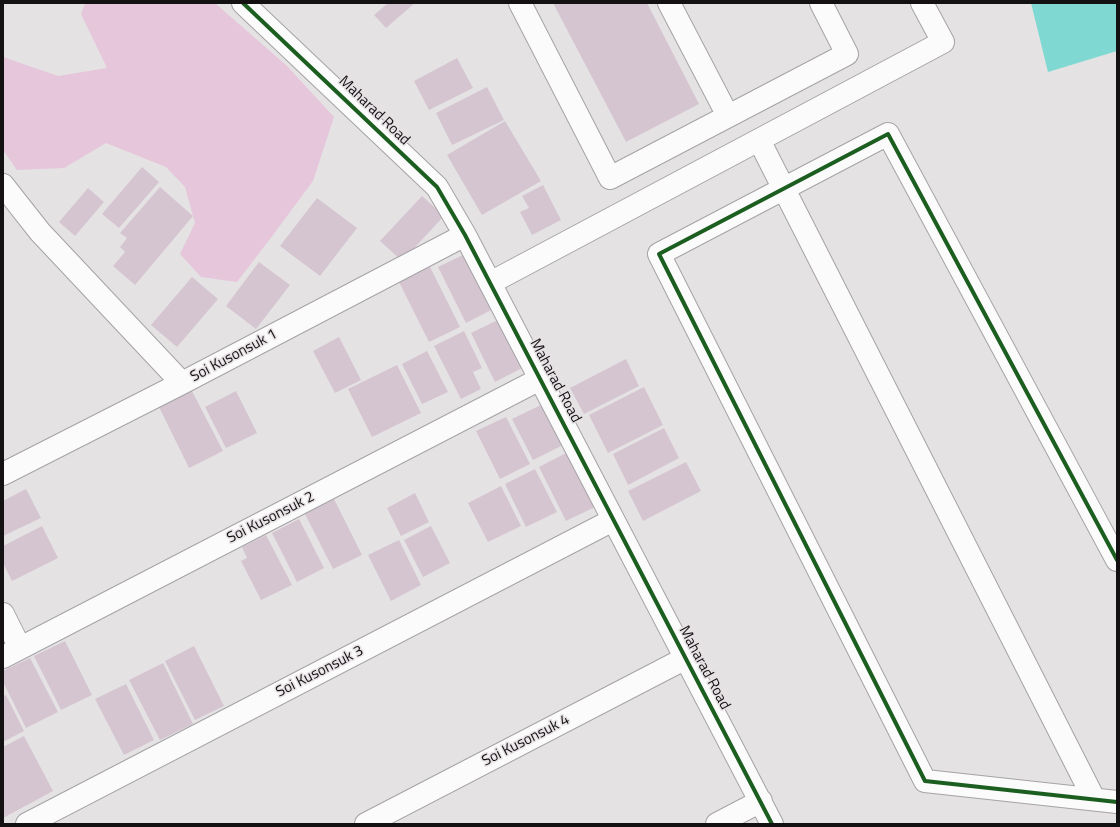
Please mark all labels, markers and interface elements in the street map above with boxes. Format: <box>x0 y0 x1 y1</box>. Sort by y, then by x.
street label: Maharad Road <box>335 73 413 149</box>
street label: Soi Kusonsuk 1 <box>188 326 280 386</box>
street label: Maharad Road <box>525 336 585 426</box>
street label: Soi Kusonsuk 2 <box>224 488 318 548</box>
street label: Maharad Road <box>674 623 734 713</box>
street label: Soi Kusonsuk 3 <box>273 642 367 702</box>
street label: Soi Kusonsuk 4 <box>479 711 573 771</box>

